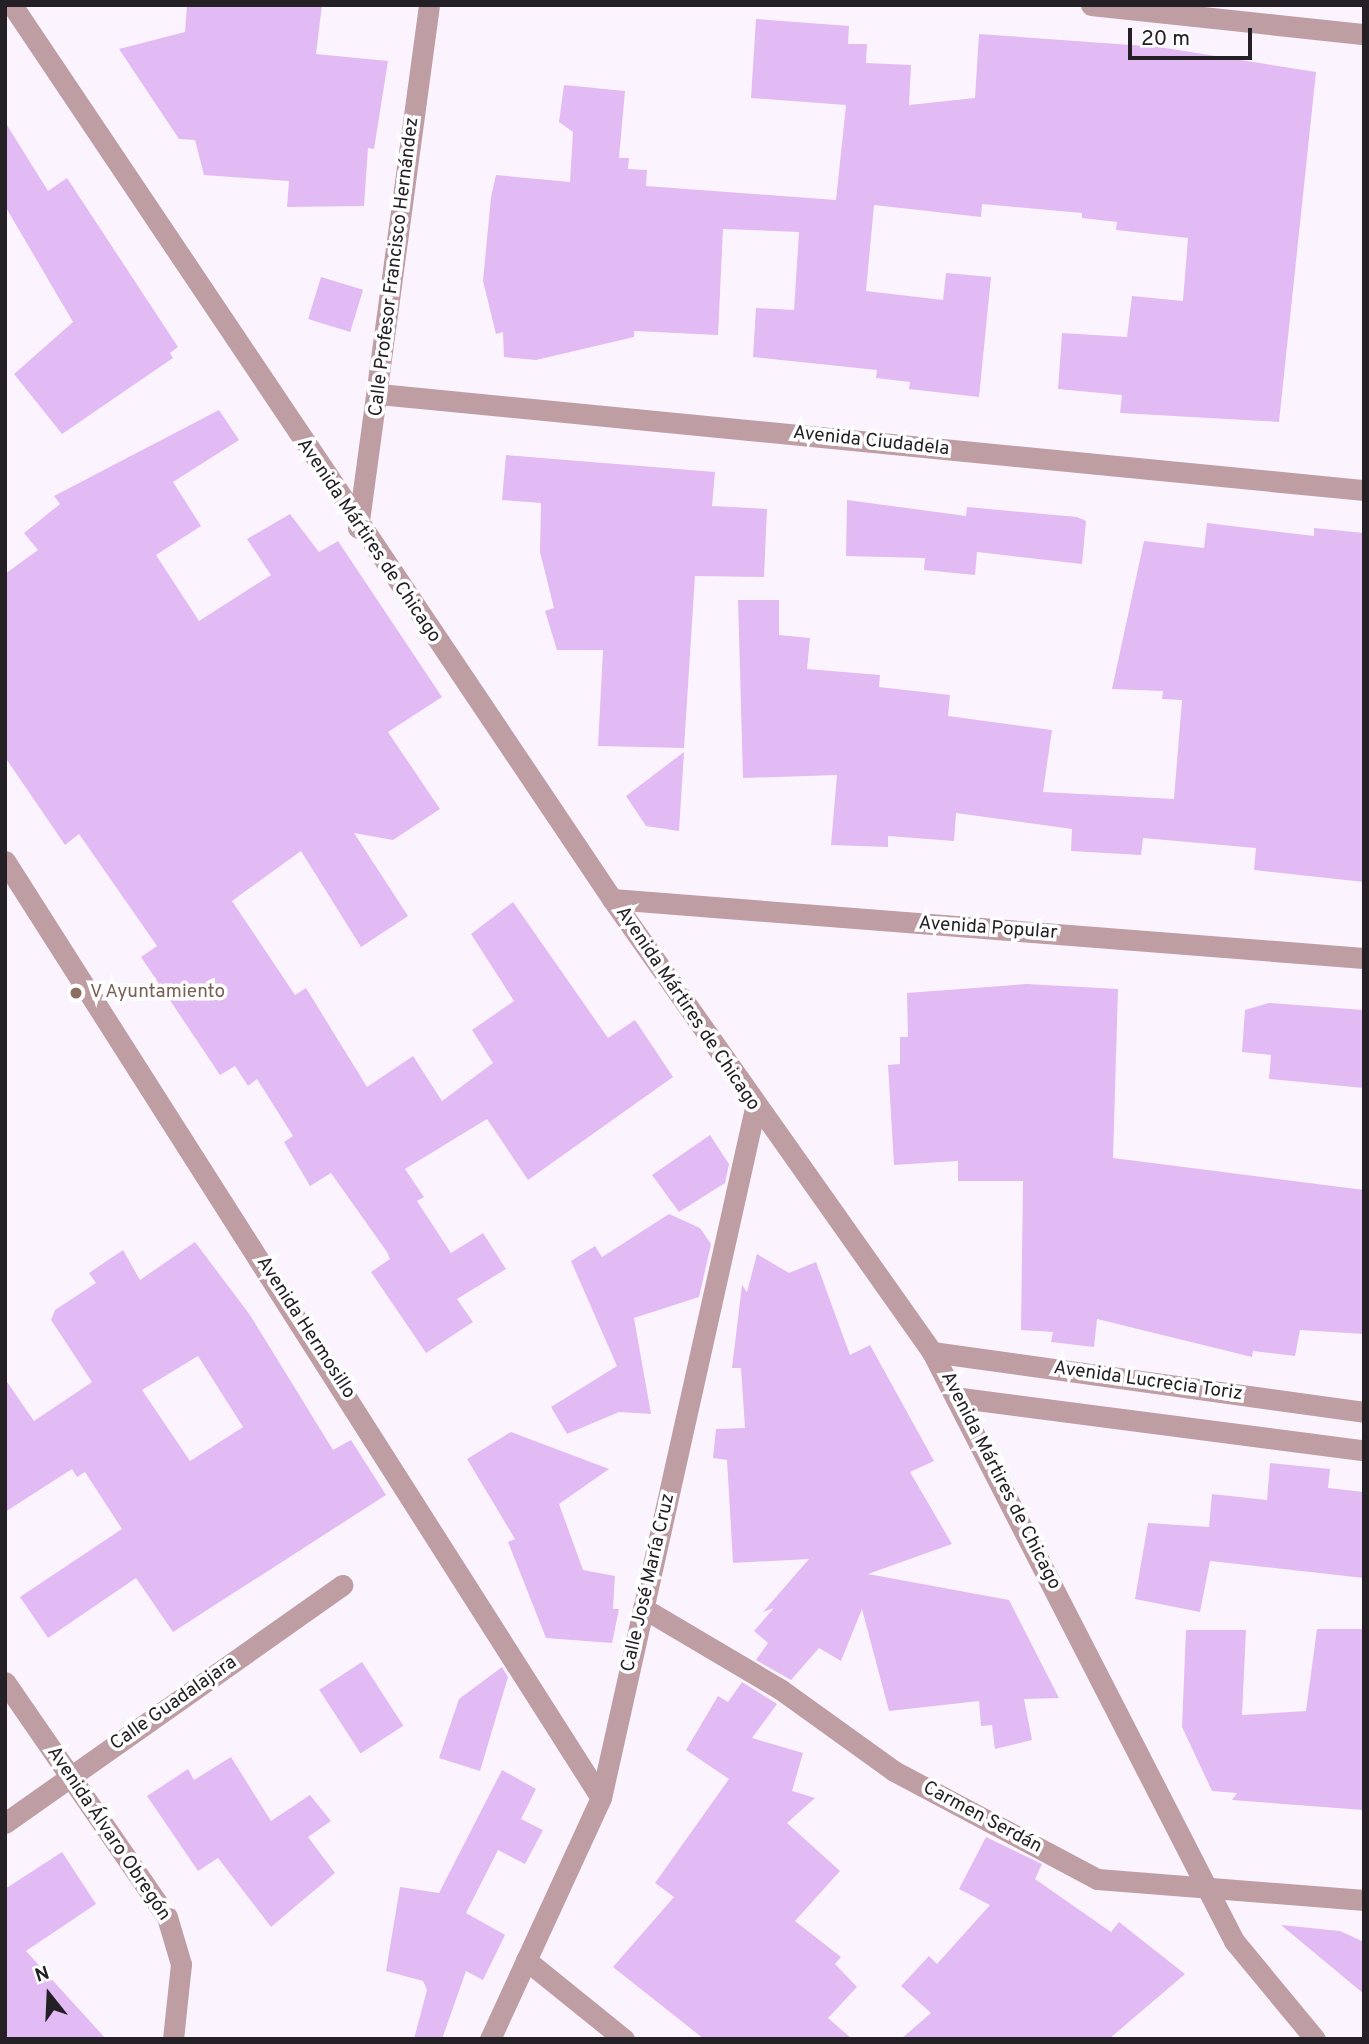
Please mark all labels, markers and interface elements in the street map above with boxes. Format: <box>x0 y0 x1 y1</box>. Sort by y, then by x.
scale bar <box>1131 14 1255 58</box>
text: 20 m <box>1141 26 1190 53</box>
street label: Calle Profesor Francisco Hernández <box>365 116 425 418</box>
street label: Avenida Ciudadela <box>792 422 950 462</box>
street label: Avenida Mártires de Chicago <box>291 435 445 647</box>
street label: Avenida Mártires de Chicago <box>610 903 764 1115</box>
street label: Avenida Popular <box>918 913 1058 945</box>
place label: V Ayuntamiento <box>90 982 227 1004</box>
marker: V Ayuntamiento <box>68 985 84 1001</box>
street label: Avenida Hermosillo <box>251 1253 359 1403</box>
street label: Avenida Lucrecia Toriz <box>1052 1357 1244 1407</box>
street label: Avenida Mártires de Chicago <box>935 1368 1065 1594</box>
street label: Calle José María Cruz <box>617 1492 681 1674</box>
street label: Calle Guadalajara <box>106 1652 242 1756</box>
street label: Avenida Álvaro Obregón <box>41 1742 175 1926</box>
street label: Carmen Serdán <box>919 1777 1045 1859</box>
north arrow <box>14 1960 84 2030</box>
text: N <box>32 1962 53 1989</box>

